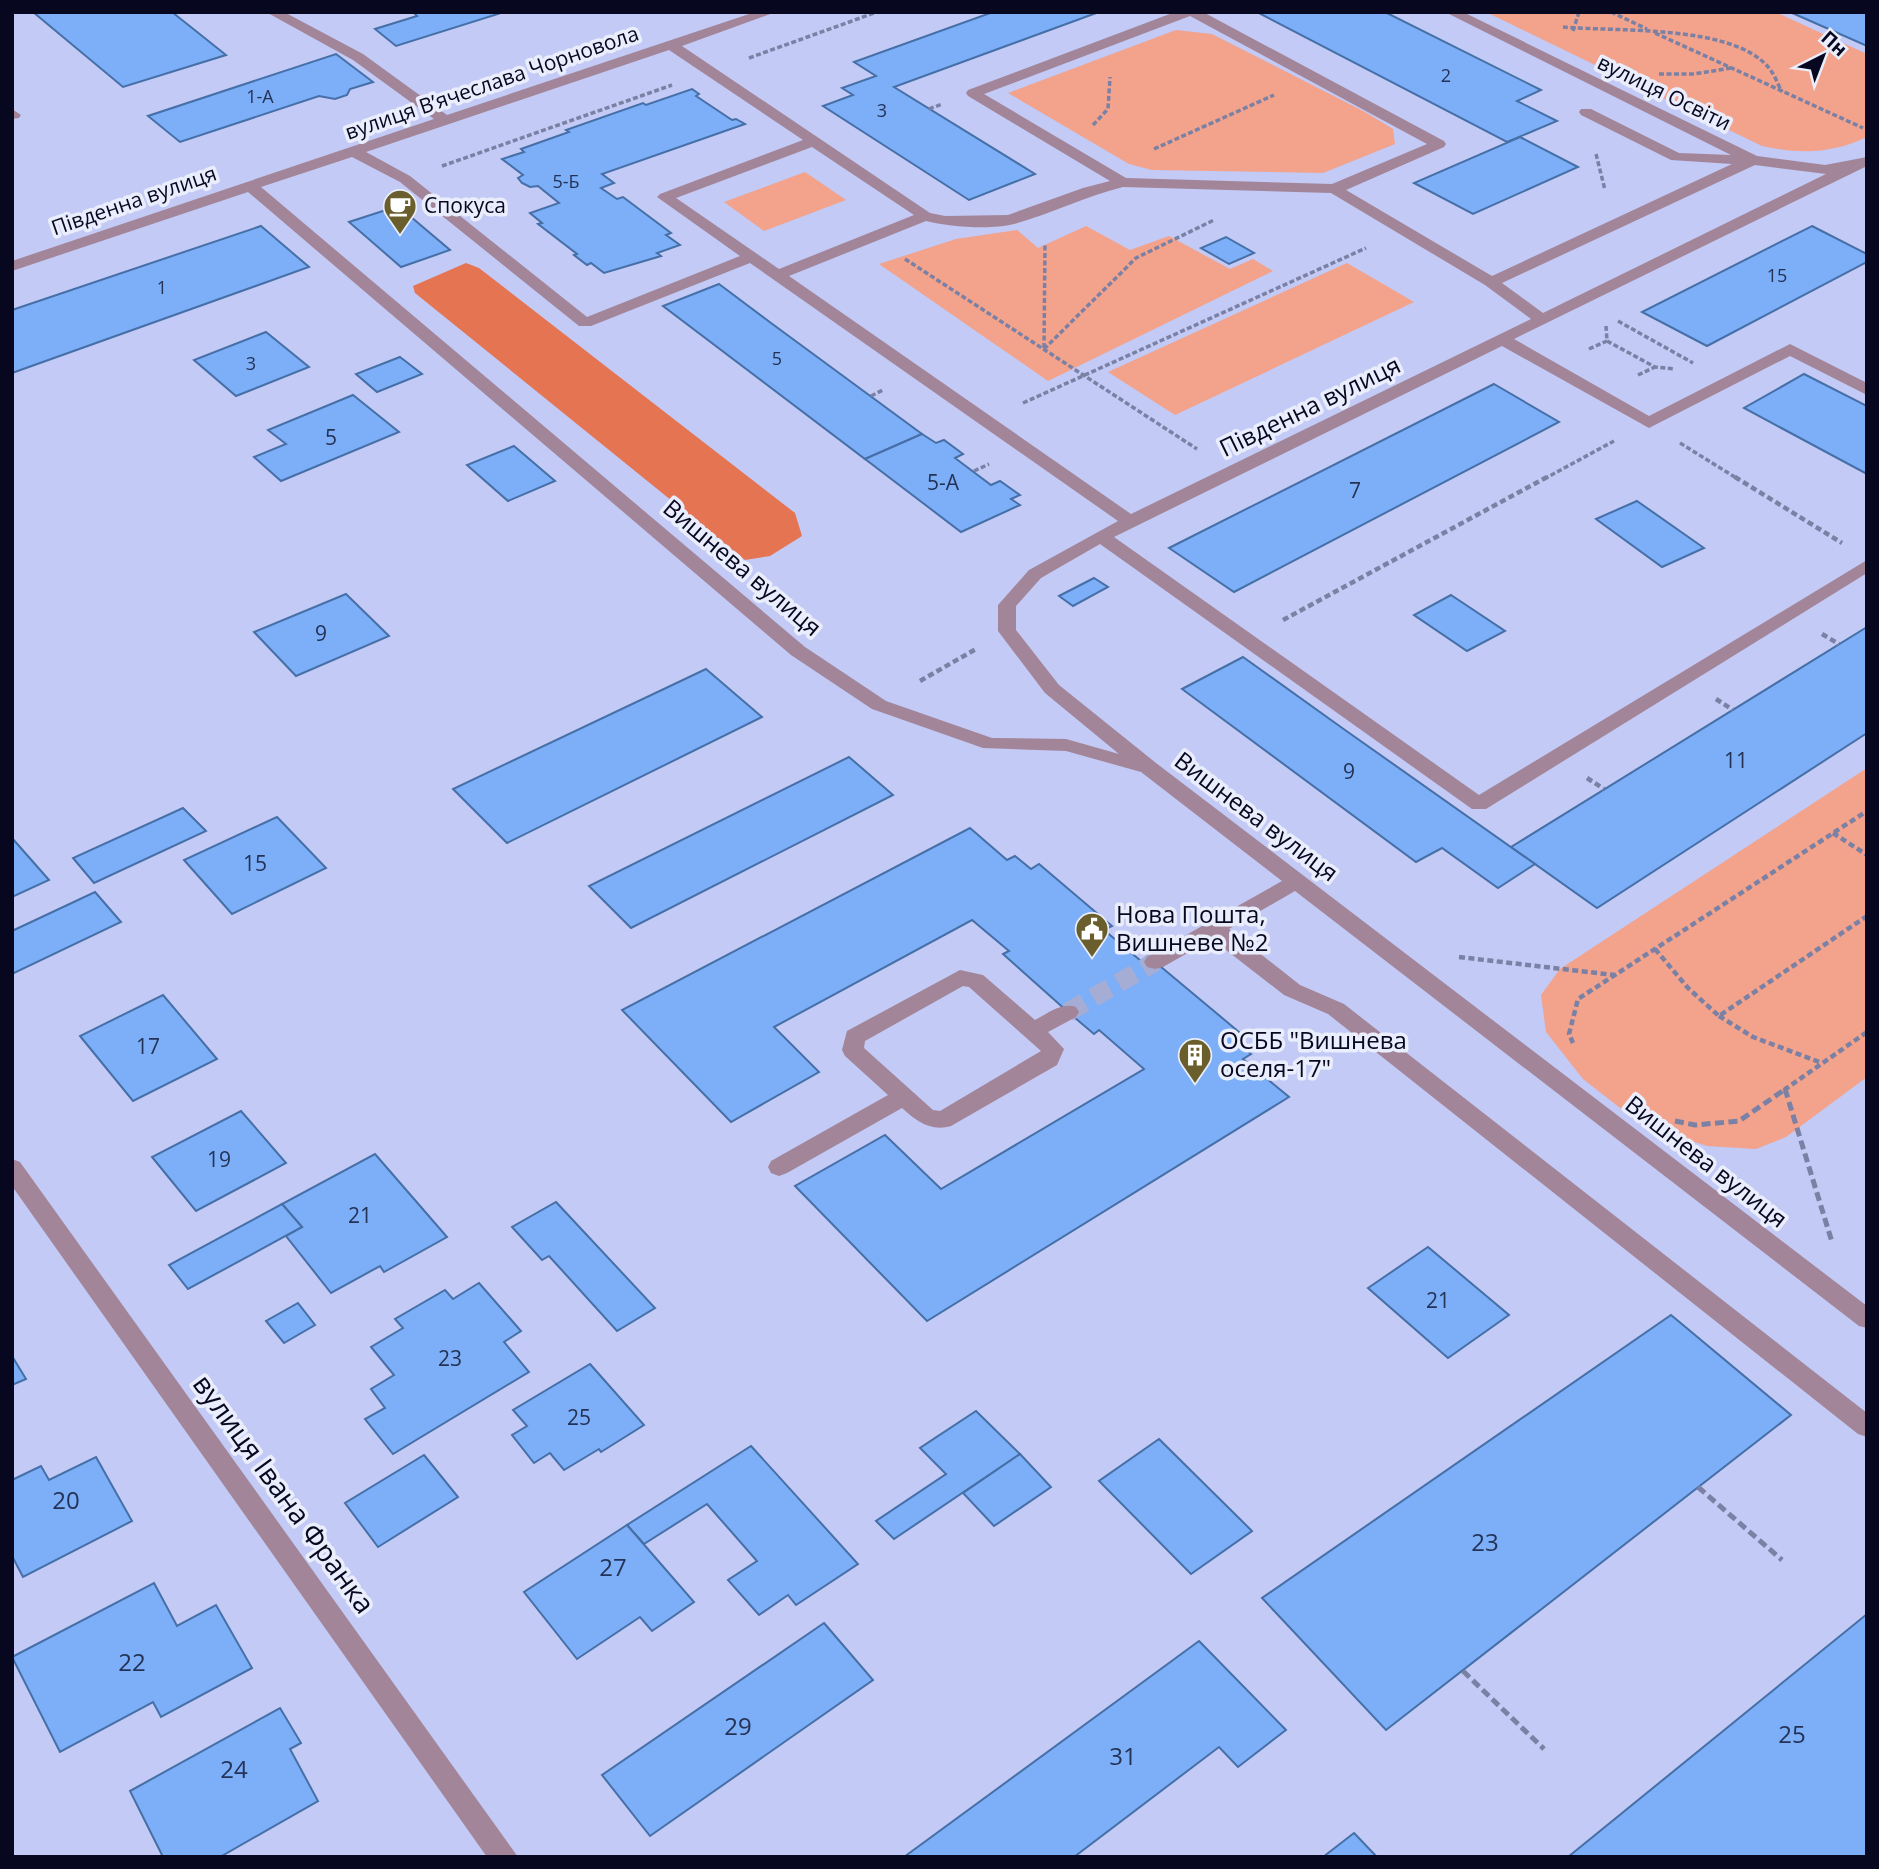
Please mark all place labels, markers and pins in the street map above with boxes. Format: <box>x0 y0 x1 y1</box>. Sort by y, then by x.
cafe icon: Спокуса <box>381 187 419 236</box>
place label: Спокуса <box>424 191 506 219</box>
place label: Нова Пошта, Вишневе №2 <box>1116 897 1268 958</box>
public building icon: Нова Пошта, Вишневе №2 <box>1073 910 1111 959</box>
place label: ОСББ "Вишнева оселя-17" <box>1220 1023 1407 1084</box>
building icon: ОСББ "Вишнева оселя-17" <box>1176 1036 1214 1085</box>

